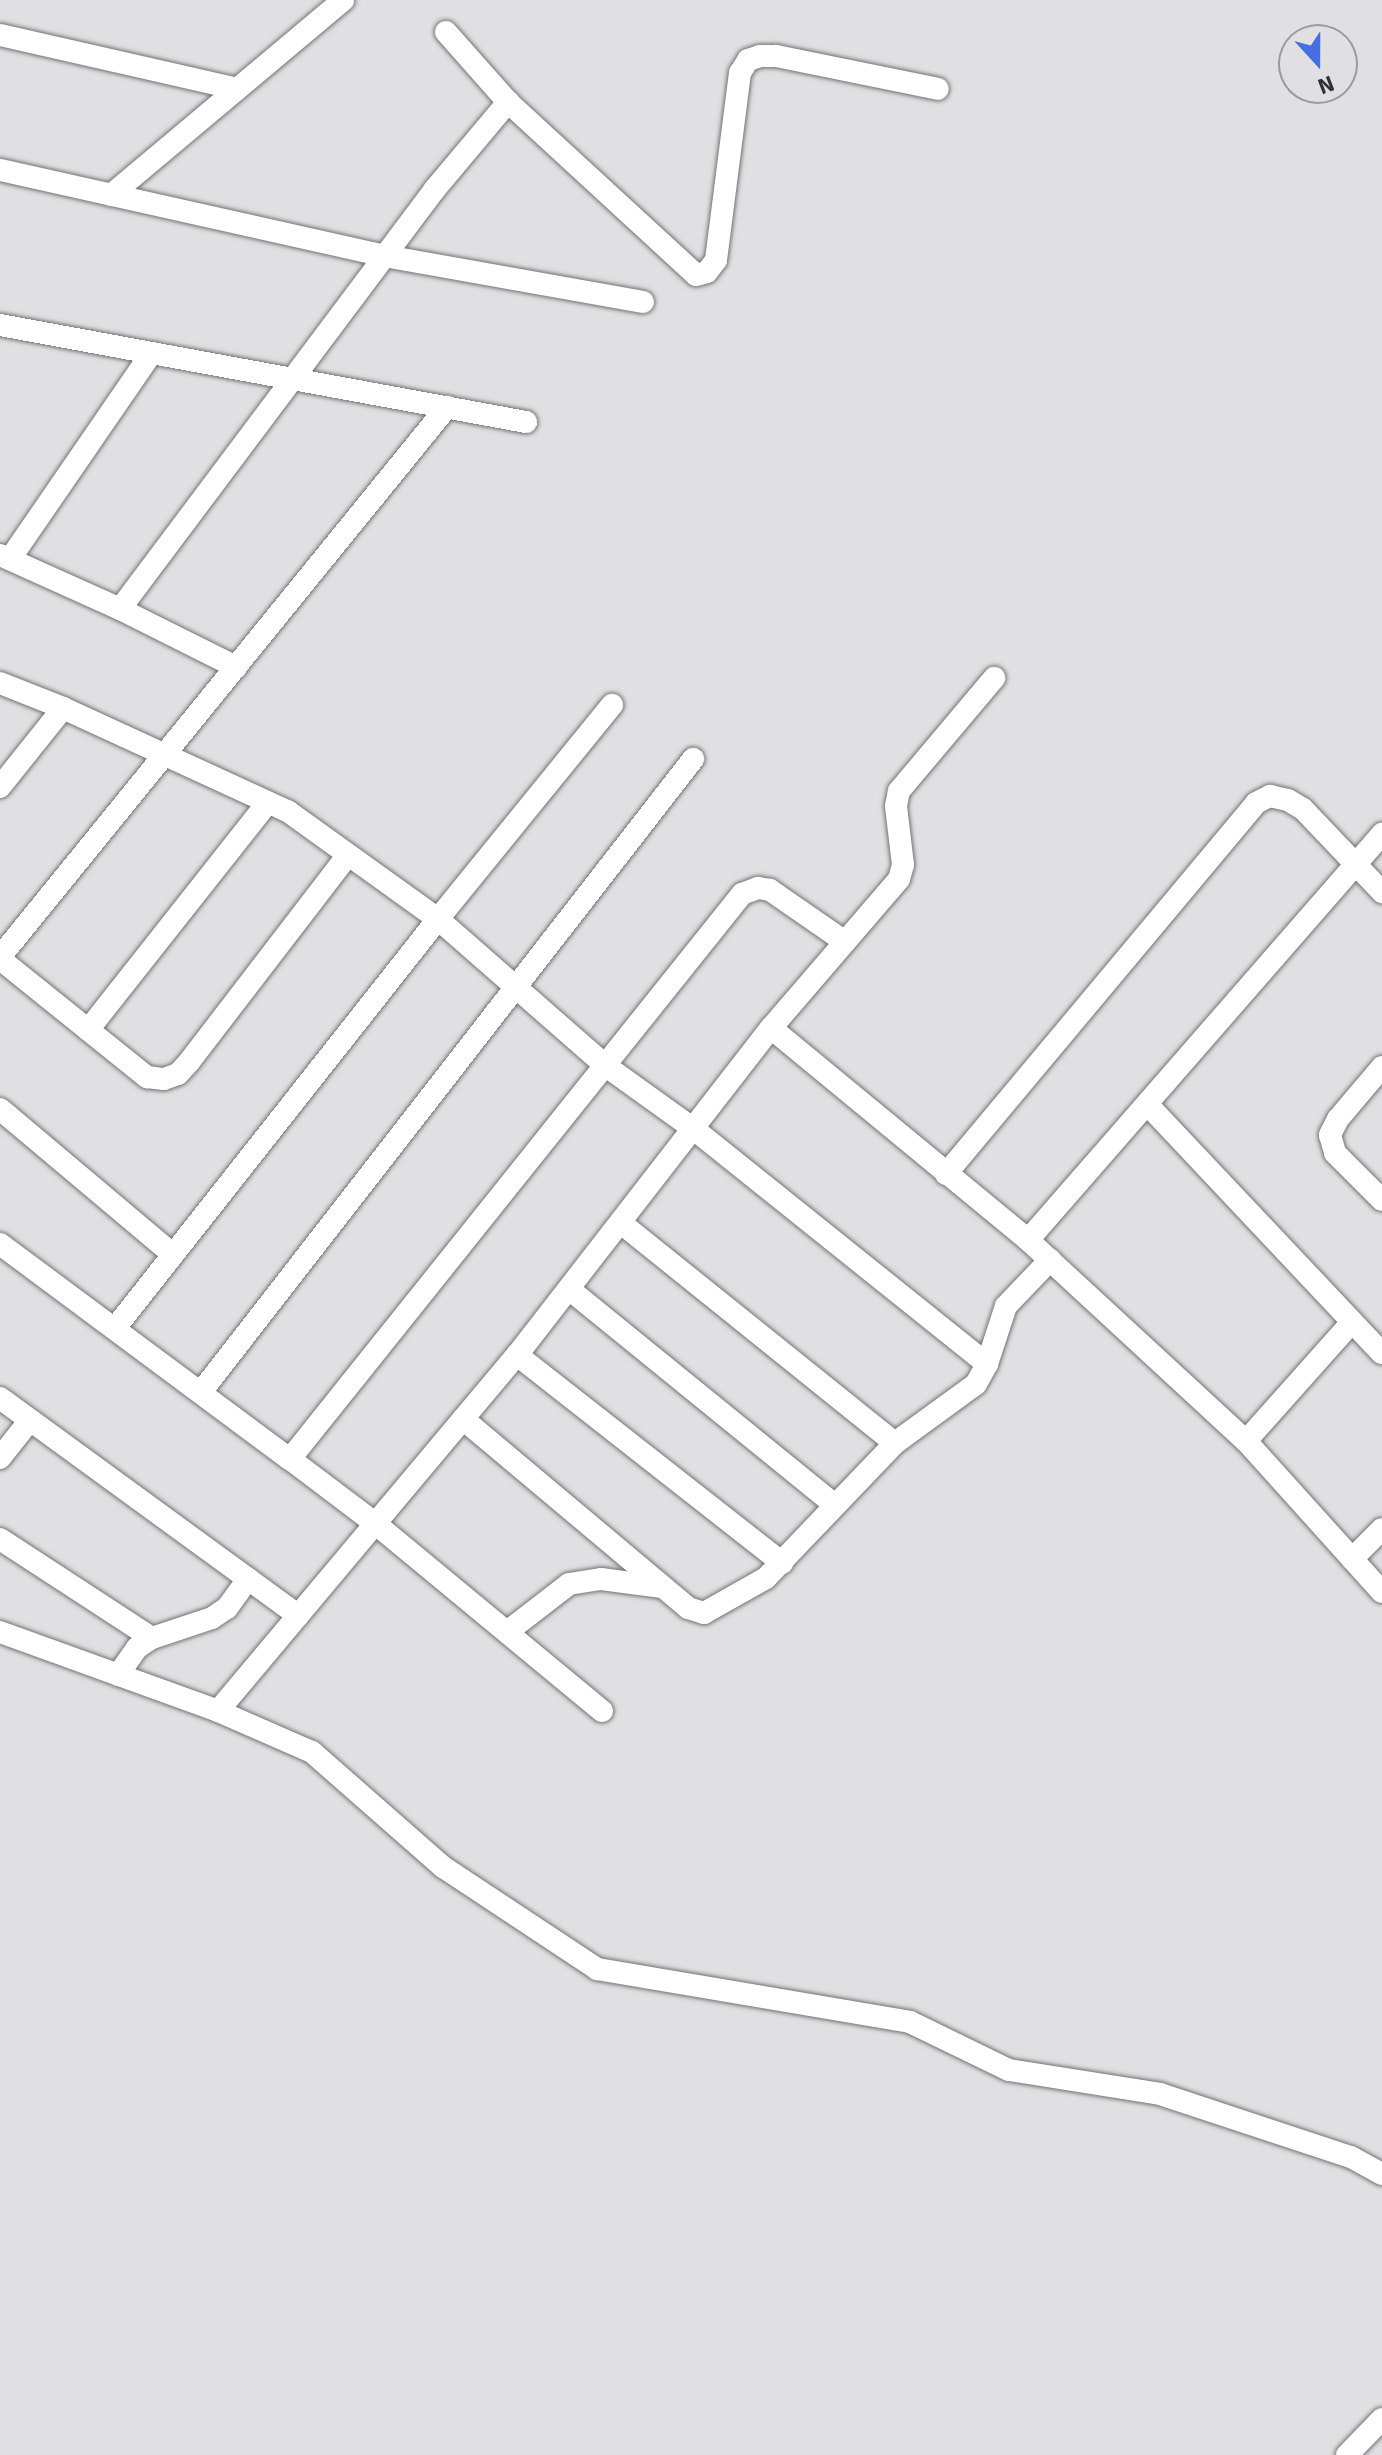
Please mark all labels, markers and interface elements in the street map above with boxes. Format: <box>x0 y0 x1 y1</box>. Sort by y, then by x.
north arrow <box>1278 24 1358 104</box>
text: N <box>1314 70 1338 100</box>

